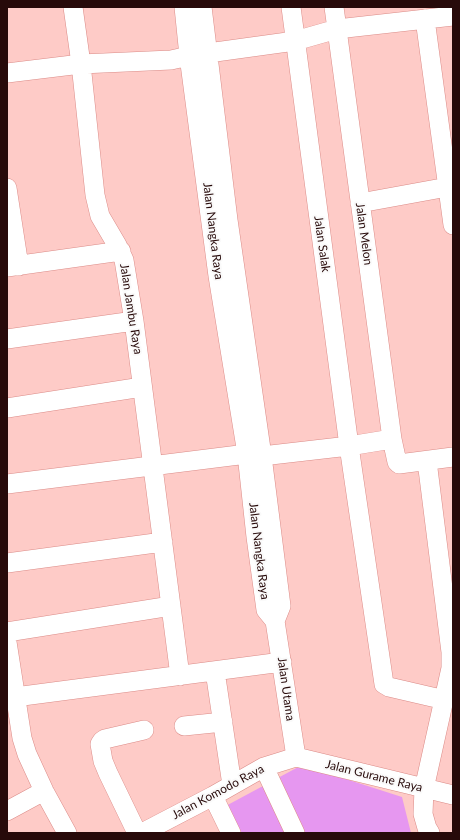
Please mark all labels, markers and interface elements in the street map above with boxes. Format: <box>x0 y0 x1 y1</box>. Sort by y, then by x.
street label: Jalan Nangka Raya <box>200 182 226 280</box>
street label: Jalan Melon <box>352 202 376 266</box>
street label: Jalan Salak <box>311 215 333 273</box>
street label: Jalan Jambu Raya <box>117 263 145 355</box>
street label: Jalan Nangka Raya <box>246 502 272 600</box>
street label: Jalan Utama <box>274 656 298 722</box>
street label: Jalan Gurame Raya <box>324 757 424 795</box>
street label: Jalan Komodo Raya <box>169 762 267 822</box>

